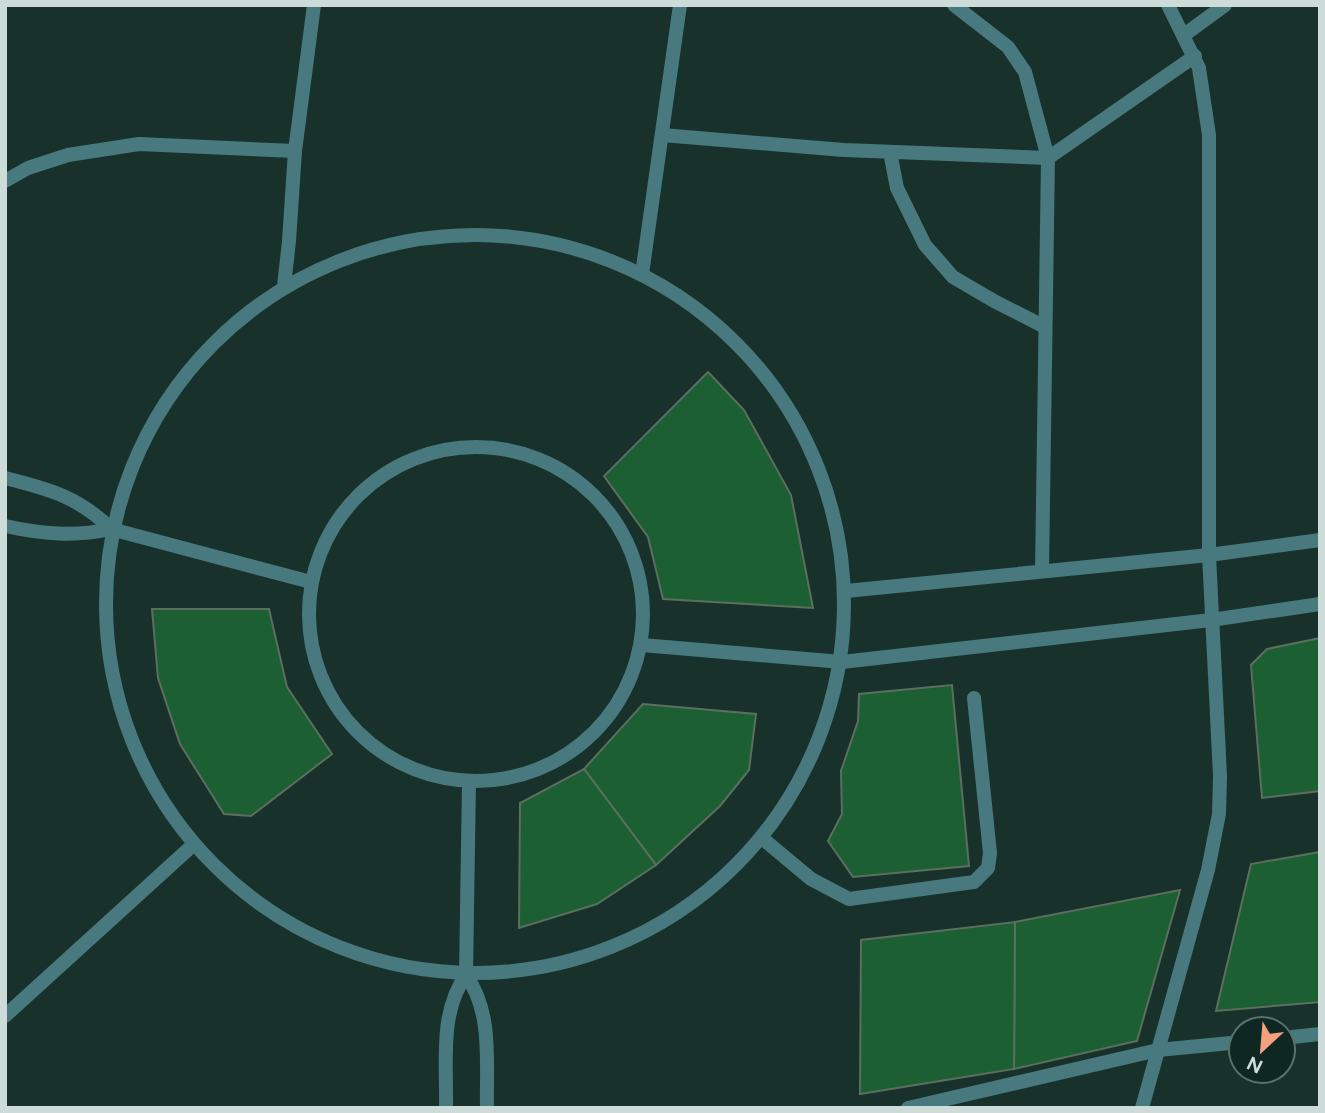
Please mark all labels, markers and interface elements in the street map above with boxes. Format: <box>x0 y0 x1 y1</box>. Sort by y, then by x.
north arrow <box>1227 1015 1297 1085</box>
text: N <box>1243 1051 1266 1078</box>

